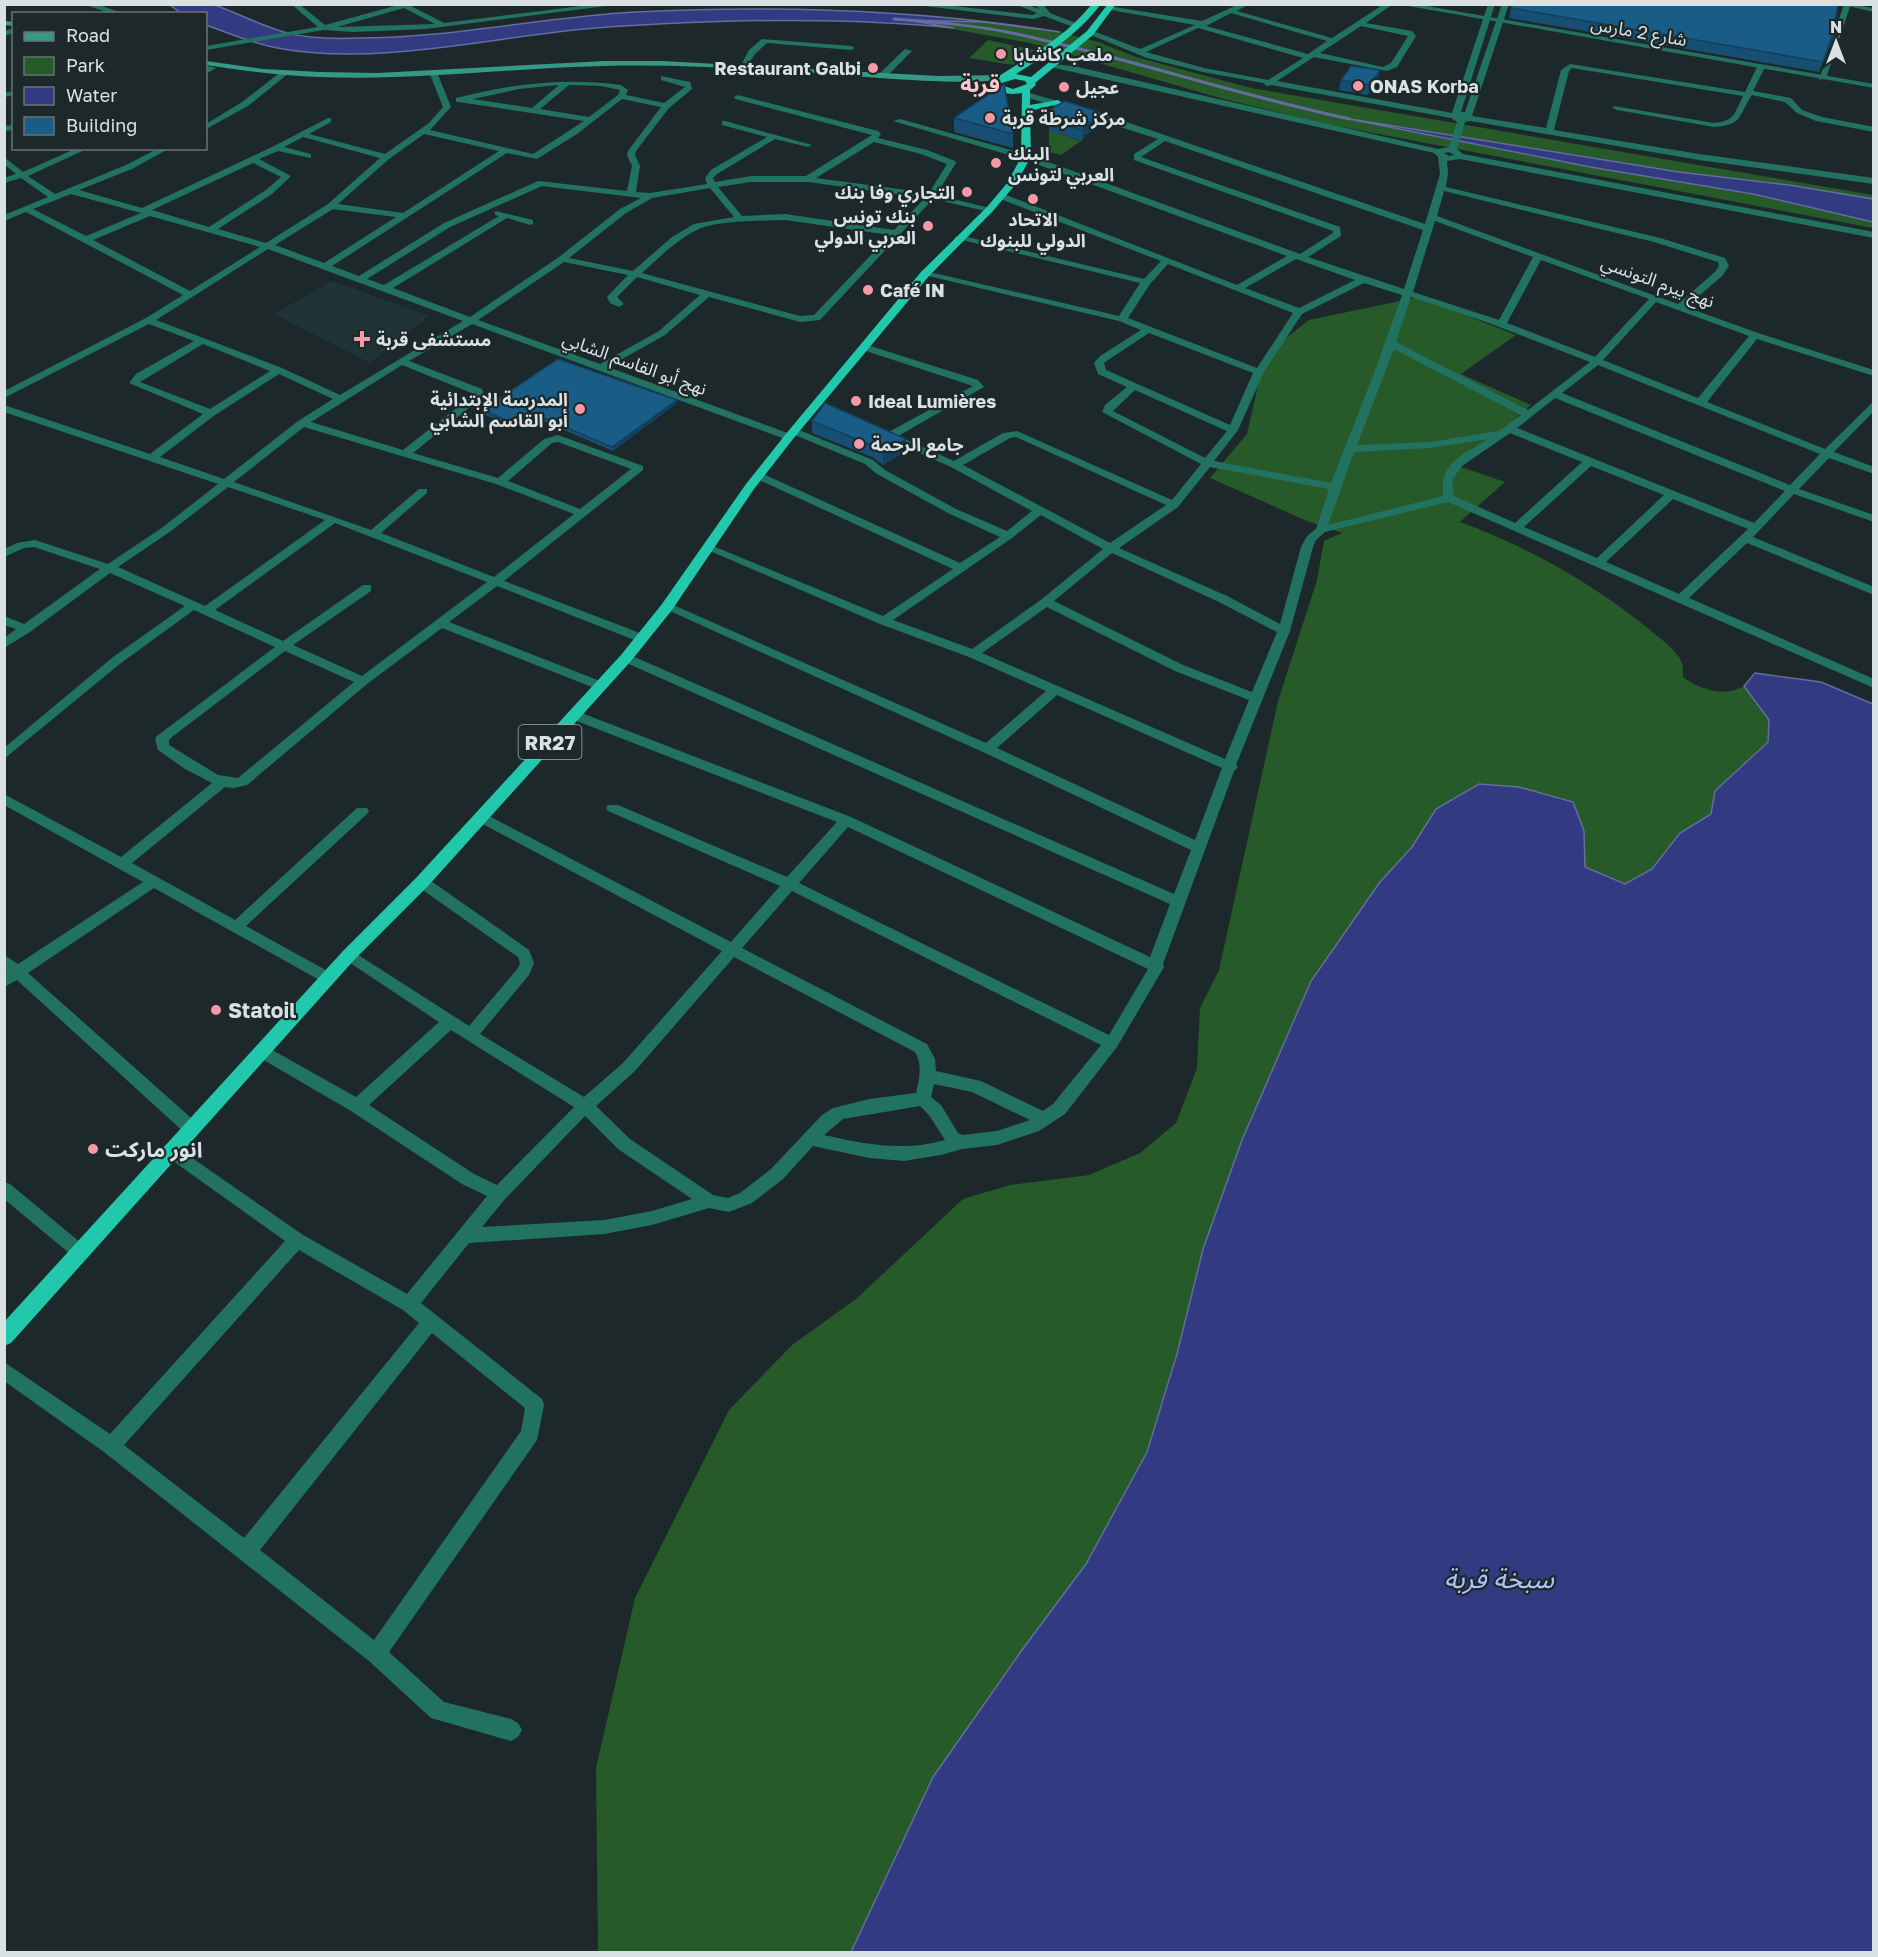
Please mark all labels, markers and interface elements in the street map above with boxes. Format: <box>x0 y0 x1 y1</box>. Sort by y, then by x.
legend <box>12 12 207 150</box>
street label: شارع 2 مارس <box>1589 12 1689 54</box>
north arrow <box>1806 12 1866 72</box>
text: N <box>1830 17 1842 37</box>
text: Road <box>66 24 110 46</box>
place label: ملعب كاشابا <box>1013 43 1113 65</box>
marker: ملعب كاشابا <box>994 47 1008 61</box>
text: Park <box>66 54 105 76</box>
place label: Restaurant Galbi <box>714 57 861 79</box>
marker: Restaurant Galbi <box>866 61 880 75</box>
district label: قربة <box>960 70 1000 97</box>
place label: ONAS Korba <box>1370 75 1479 97</box>
place label: عجيل <box>1076 76 1119 98</box>
marker: ONAS Korba <box>1351 79 1365 93</box>
marker: عجيل <box>1057 80 1071 94</box>
text: Water <box>66 84 117 106</box>
place label: مركز شرطة قربة <box>1002 107 1125 130</box>
marker: مركز شرطة قربة <box>983 111 997 125</box>
text: Building <box>66 114 137 136</box>
place label: البنك العربي لتونس <box>1008 142 1114 189</box>
marker: البنك العربي لتونس <box>989 156 1003 170</box>
place label: التجاري وفا بنك <box>835 181 955 207</box>
marker: التجاري وفا بنك <box>960 185 974 199</box>
marker: الاتحاد الدولي للبنوك <box>1026 192 1040 206</box>
place label: بنك تونس العربي الدولي <box>814 205 916 252</box>
place label: الاتحاد الدولي للبنوك <box>980 208 1086 255</box>
marker: بنك تونس العربي الدولي <box>921 219 935 233</box>
street label: نهج بيرم التونسي <box>1597 250 1718 315</box>
place label: Café IN <box>880 279 945 301</box>
marker: Café IN <box>861 283 875 297</box>
street label: نهج أبو القاسم الشابي <box>559 327 710 402</box>
place label: مستشفى قربة <box>376 328 491 351</box>
marker: مستشفى قربة <box>353 330 371 348</box>
place label: المدرسة الإبتدائية أبو القاسم الشابي <box>430 388 568 435</box>
place label: Ideal Lumières <box>868 390 996 412</box>
marker: Ideal Lumières <box>849 394 863 408</box>
marker: المدرسة الإبتدائية أبو القاسم الشابي <box>573 402 587 416</box>
place label: جامع الرحمة <box>871 433 963 458</box>
marker: جامع الرحمة <box>852 437 866 451</box>
road number: RR27 <box>518 725 582 759</box>
place label: Statoil <box>228 997 296 1023</box>
marker: Statoil <box>209 1003 223 1017</box>
place label: انور ماركت <box>105 1136 202 1162</box>
marker: انور ماركت <box>86 1142 100 1156</box>
water label: سبخة قربة <box>1444 1562 1555 1595</box>

